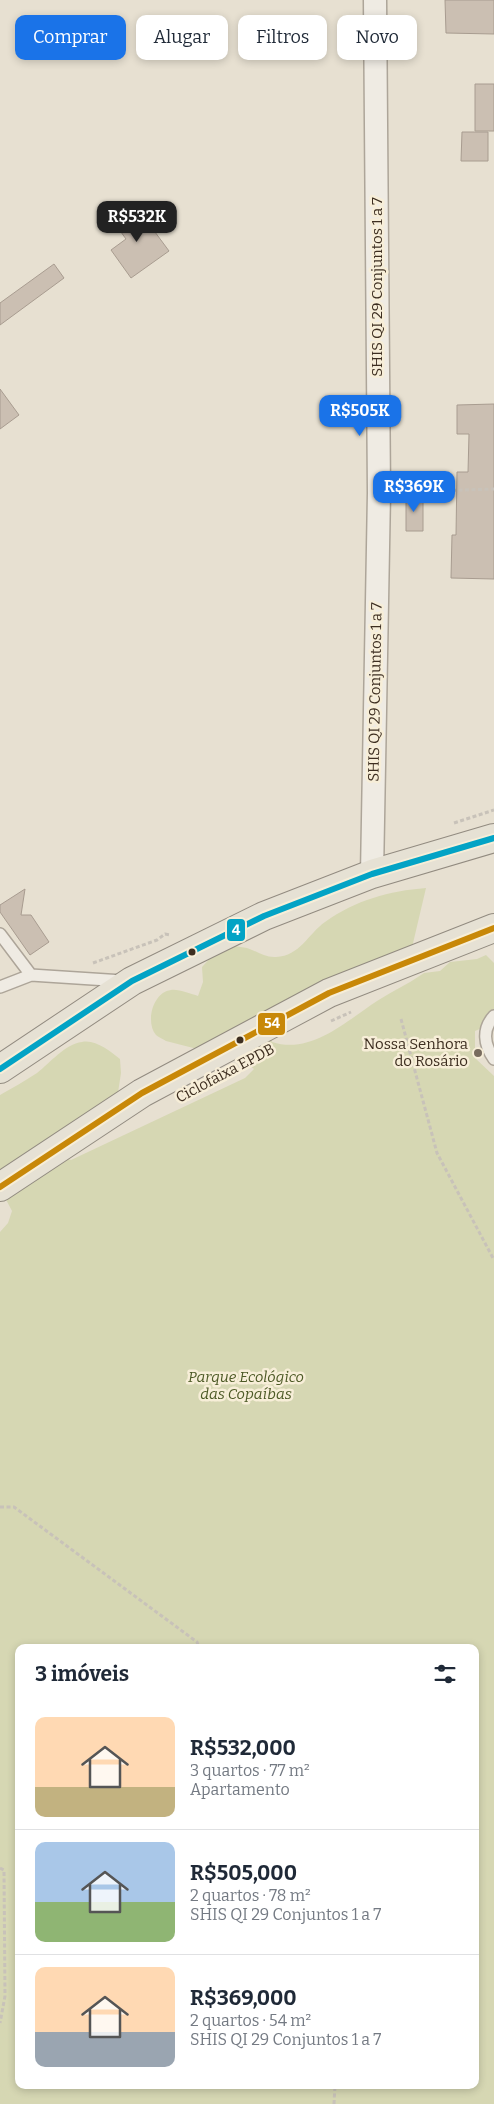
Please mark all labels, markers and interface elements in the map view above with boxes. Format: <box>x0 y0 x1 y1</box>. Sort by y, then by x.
chip: Comprar <box>15 15 126 60</box>
chip: Alugar <box>136 15 228 60</box>
chip: Filtros <box>238 15 327 60</box>
chip: Novo <box>337 15 417 60</box>
street label: SHIS QI 29 Conjuntos 1 a 7 <box>368 197 386 377</box>
pin: R$532K <box>96 200 178 243</box>
text: R$532K <box>108 207 166 226</box>
pin: R$505K <box>319 394 401 437</box>
text: R$505K <box>330 401 390 420</box>
pin: R$369K <box>373 470 455 513</box>
text: R$369K <box>384 477 444 496</box>
street label: SHIS QI 29 Conjuntos 1 a 7 <box>364 602 386 782</box>
line badge: 4 <box>226 918 246 942</box>
text: 4 <box>232 922 241 939</box>
unlabelled marker <box>187 947 197 957</box>
line badge: 54 <box>257 1012 286 1036</box>
text: 54 <box>264 1015 281 1032</box>
unlabelled marker <box>235 1035 245 1045</box>
place label: Nossa Senhora do Rosário <box>363 1035 468 1070</box>
street label: Ciclofaixa EPDB <box>173 1039 277 1107</box>
marker: Nossa Senhora do Rosário <box>472 1047 484 1059</box>
park label: Parque Ecológico das Copaíbas <box>188 1368 304 1403</box>
icon: filters <box>431 1660 459 1688</box>
text: 3 imóveis <box>35 1661 129 1687</box>
text: R$532,000 <box>190 1735 296 1761</box>
icon: home <box>75 1737 135 1797</box>
text: 3 quartos · 77 m² <box>190 1761 310 1780</box>
text: Apartamento <box>190 1780 290 1799</box>
text: R$505,000 <box>190 1860 297 1886</box>
icon: home <box>75 1862 135 1922</box>
text: 2 quartos · 78 m² <box>190 1886 311 1905</box>
text: SHIS QI 29 Conjuntos 1 a 7 <box>190 1905 381 1924</box>
text: R$369,000 <box>190 1985 297 2011</box>
icon: home <box>75 1987 135 2047</box>
text: 2 quartos · 54 m² <box>190 2011 311 2030</box>
text: SHIS QI 29 Conjuntos 1 a 7 <box>190 2030 381 2049</box>

